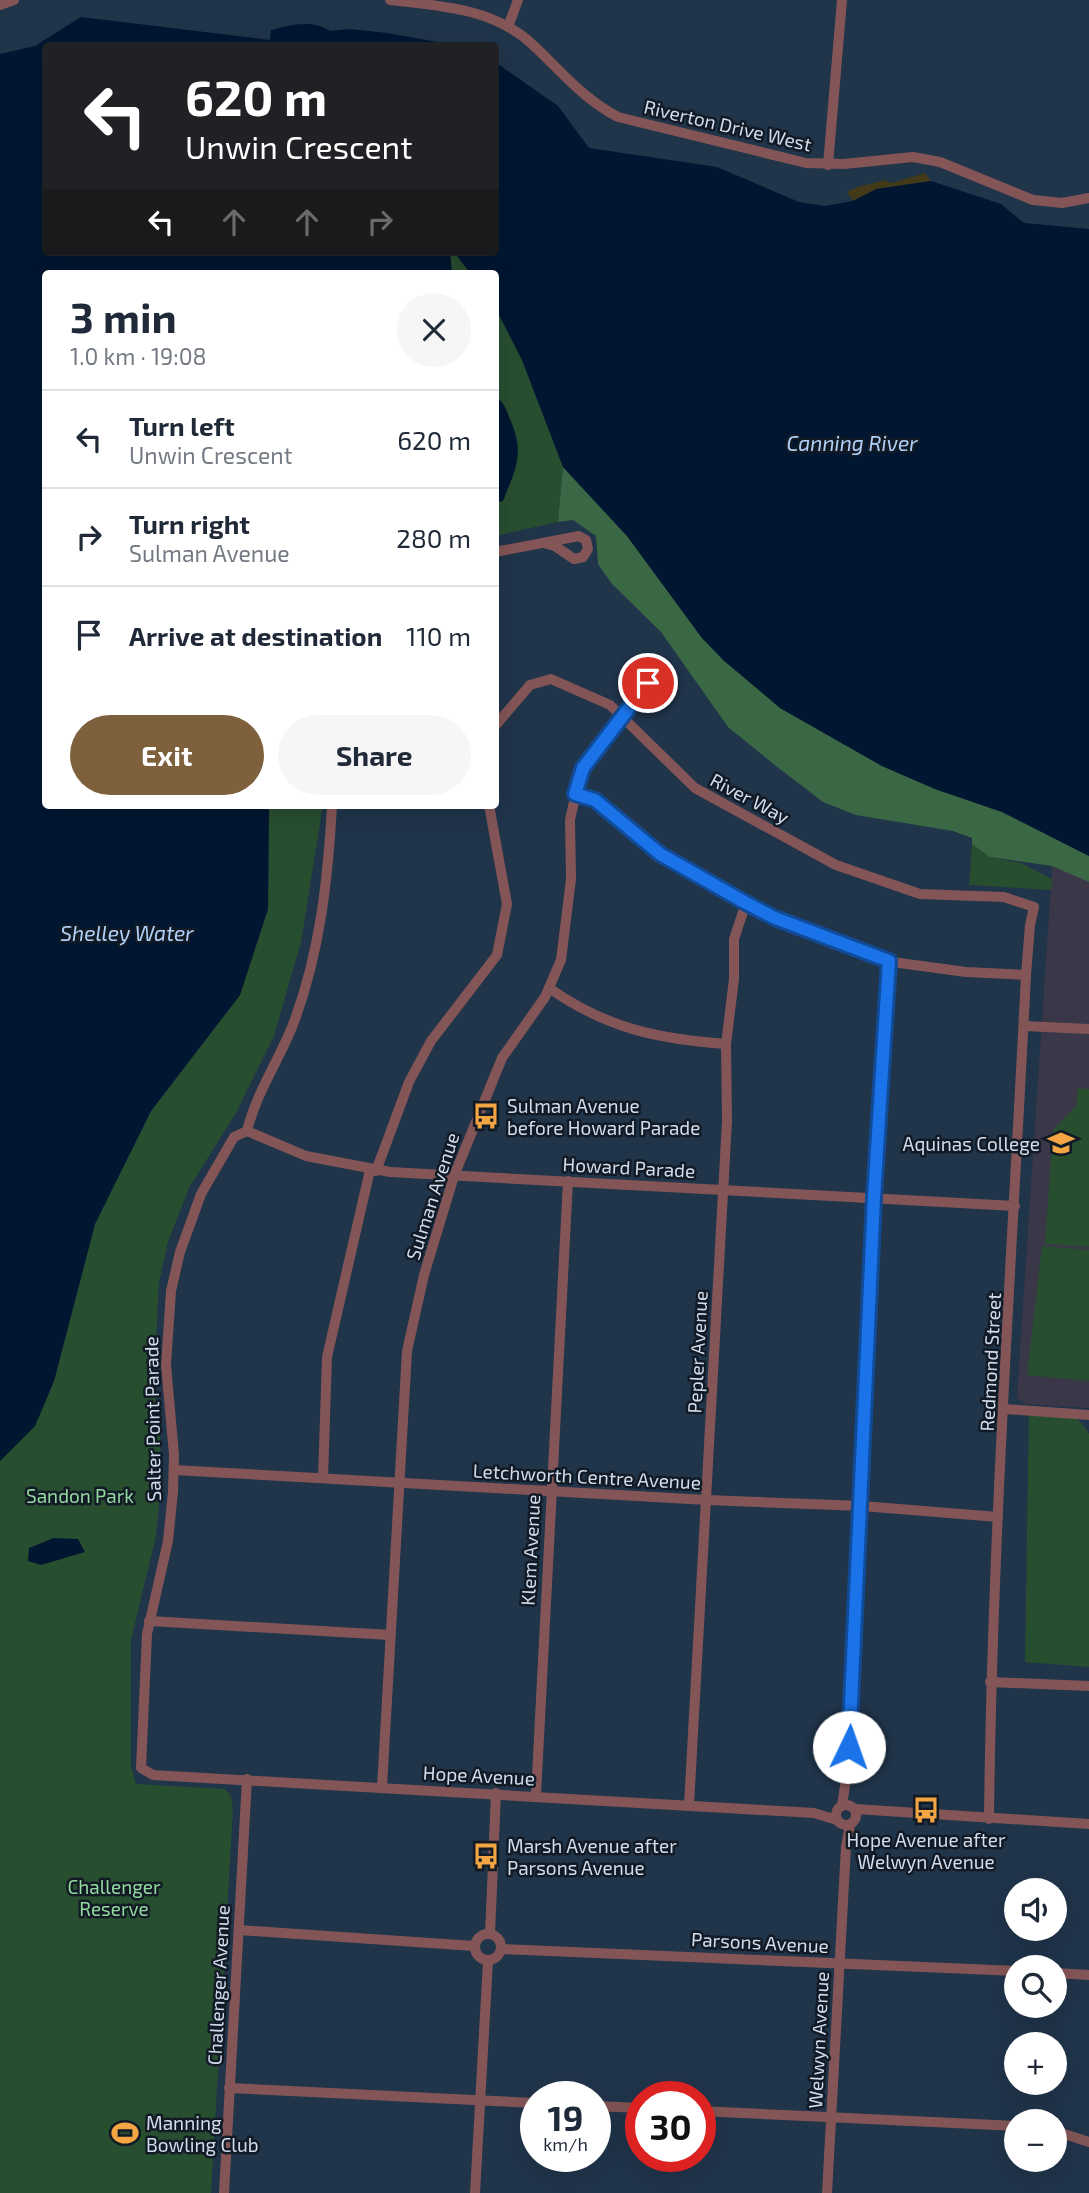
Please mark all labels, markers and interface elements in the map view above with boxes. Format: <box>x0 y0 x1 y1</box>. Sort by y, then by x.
text: 620 m <box>185 67 327 126</box>
icon: left <box>70 70 161 161</box>
street label: Riverton Drive West <box>642 95 814 155</box>
text: Unwin Crescent <box>185 127 412 165</box>
icon: left <box>142 203 180 241</box>
icon: ahead <box>215 203 253 241</box>
icon: ahead <box>288 203 326 241</box>
icon: right <box>361 203 399 241</box>
text: 3 min <box>70 291 177 341</box>
button: close <box>397 293 471 367</box>
text: 1.0 km · 19:08 <box>70 342 207 370</box>
text: Turn left <box>129 410 235 441</box>
icon: left <box>70 420 108 458</box>
text: 620 m <box>397 424 471 455</box>
water label: Canning River <box>786 430 918 455</box>
text: Unwin Crescent <box>129 441 292 469</box>
text: Turn right <box>129 508 250 539</box>
icon: right <box>70 518 108 556</box>
text: 280 m <box>396 522 471 553</box>
text: Sulman Avenue <box>129 539 290 567</box>
icon: arrive <box>70 616 108 654</box>
text: Arrive at destination <box>129 620 382 651</box>
text: 110 m <box>406 620 471 651</box>
pin <box>618 653 678 713</box>
icon: arrive <box>629 664 667 702</box>
button: Exit <box>70 715 264 795</box>
button: Share <box>278 715 471 795</box>
street label: River Way <box>707 768 793 828</box>
water label: Shelley Water <box>60 920 194 946</box>
place label: Sulman Avenue before Howard Parade <box>507 1094 700 1139</box>
bus stop icon: Sulman Avenue before Howard Parade <box>471 1101 501 1131</box>
school or university icon: Aquinas College <box>1046 1128 1076 1158</box>
street label: Sulman Avenue <box>401 1129 463 1263</box>
place label: Aquinas College <box>903 1132 1040 1155</box>
street label: Howard Parade <box>562 1152 696 1182</box>
street label: Pepler Avenue <box>682 1290 712 1414</box>
street label: Redmond Street <box>975 1292 1005 1432</box>
street label: Salter Point Parade <box>139 1336 165 1502</box>
street label: Letchworth Centre Avenue <box>472 1459 702 1493</box>
park label: Sandon Park <box>26 1484 134 1507</box>
street label: Klem Avenue <box>516 1494 544 1606</box>
position arrow <box>812 1710 886 1784</box>
street label: Hope Avenue <box>422 1761 536 1789</box>
bus stop icon: Hope Avenue after Welwyn Avenue <box>911 1795 941 1825</box>
place label: Hope Avenue after Welwyn Avenue <box>846 1828 1006 1873</box>
place label: Marsh Avenue after Parsons Avenue <box>507 1834 677 1879</box>
bus stop icon: Marsh Avenue after Parsons Avenue <box>471 1841 501 1871</box>
park label: Challenger Reserve <box>67 1875 161 1920</box>
map controls <box>1004 1878 1067 2172</box>
button: sound <box>1004 1878 1067 1941</box>
street label: Challenger Avenue <box>202 1904 234 2066</box>
street label: Parsons Avenue <box>691 1927 829 1957</box>
button: search <box>1004 1955 1067 2018</box>
street label: Welwyn Avenue <box>803 1971 833 2109</box>
button: + <box>1004 2032 1067 2095</box>
speed limit sign: 30 <box>625 2081 716 2172</box>
text: 19 <box>548 2096 583 2138</box>
button: − <box>1004 2109 1067 2172</box>
place label: Manning Bowling Club <box>146 2111 259 2156</box>
sports icon: Manning Bowling Club <box>110 2118 140 2148</box>
text: km/h <box>543 2133 588 2155</box>

